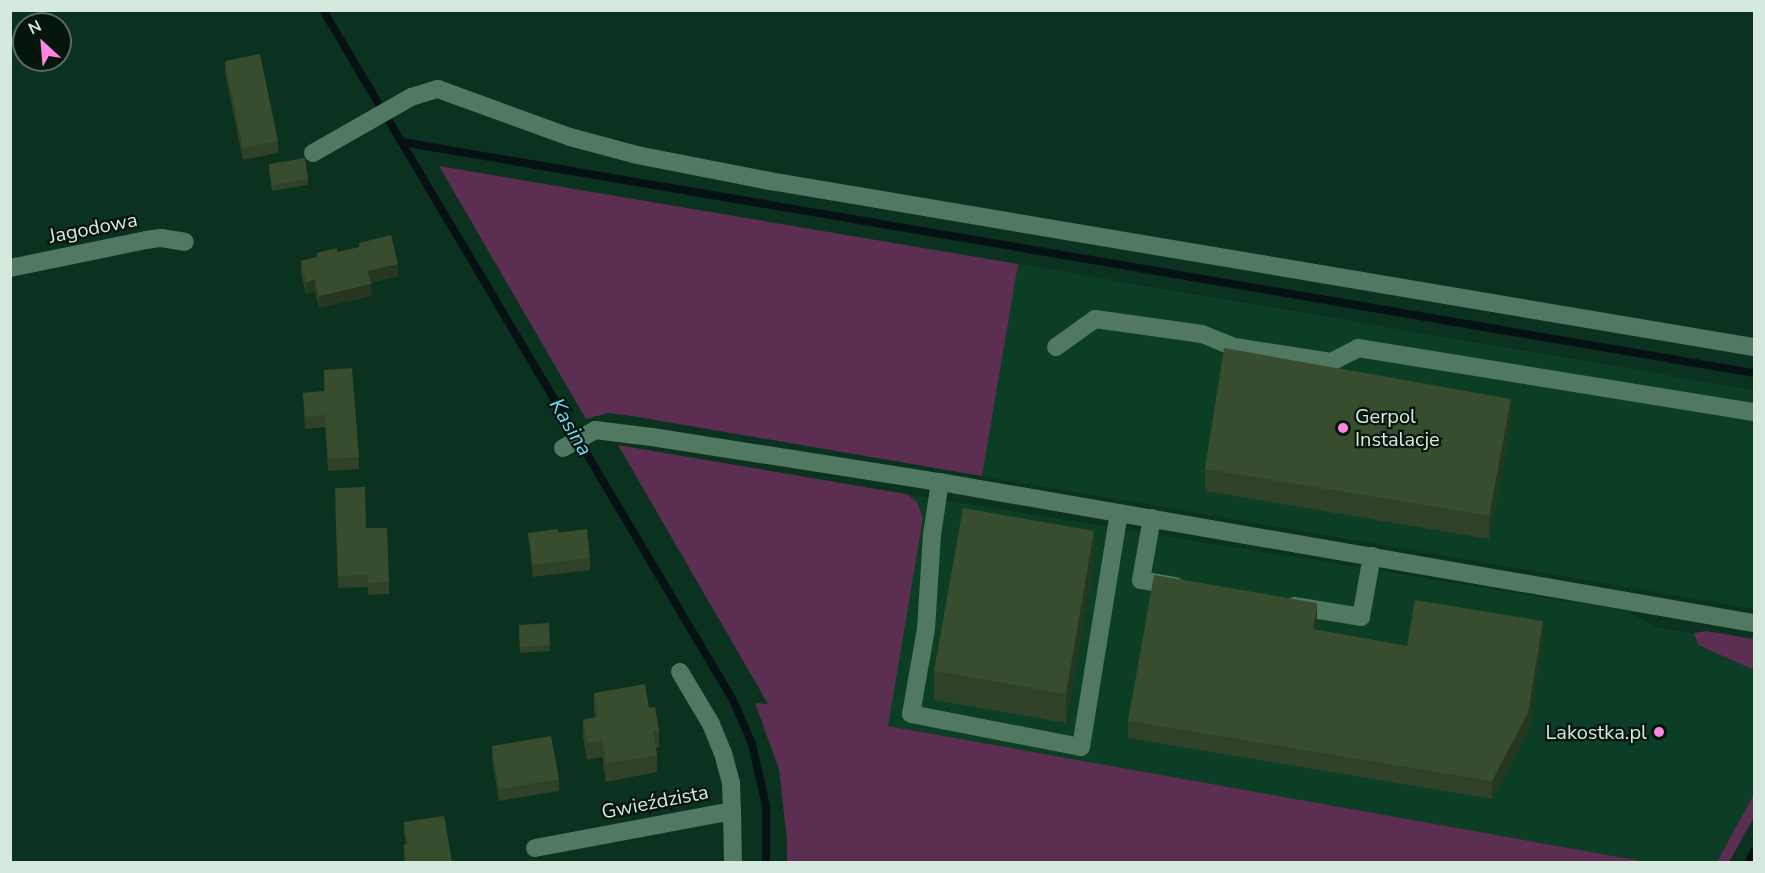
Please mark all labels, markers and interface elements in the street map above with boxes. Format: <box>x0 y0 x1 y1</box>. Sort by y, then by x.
north arrow <box>12 12 72 72</box>
text: N <box>25 15 45 40</box>
street label: Jagodowa <box>47 208 139 248</box>
water label: Kasina <box>544 394 598 460</box>
place label: Gerpol Instalacje <box>1355 404 1440 451</box>
marker: Gerpol Instalacje <box>1336 421 1350 435</box>
place label: Lakostka.pl <box>1546 720 1647 744</box>
marker: Lakostka.pl <box>1652 725 1666 739</box>
street label: Gwieździsta <box>600 780 710 824</box>

